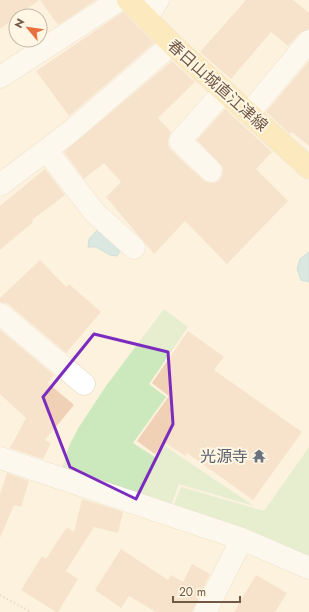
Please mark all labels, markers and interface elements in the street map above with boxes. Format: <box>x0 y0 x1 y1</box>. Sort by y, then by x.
north arrow <box>8 8 48 48</box>
text: N <box>10 15 28 31</box>
street label: 春日山城直江津線 <box>162 34 273 137</box>
place label: 光源寺 <box>200 445 248 468</box>
temple icon: 光源寺 <box>251 448 267 464</box>
scale bar <box>173 578 240 604</box>
text: 20 m <box>179 583 206 601</box>

